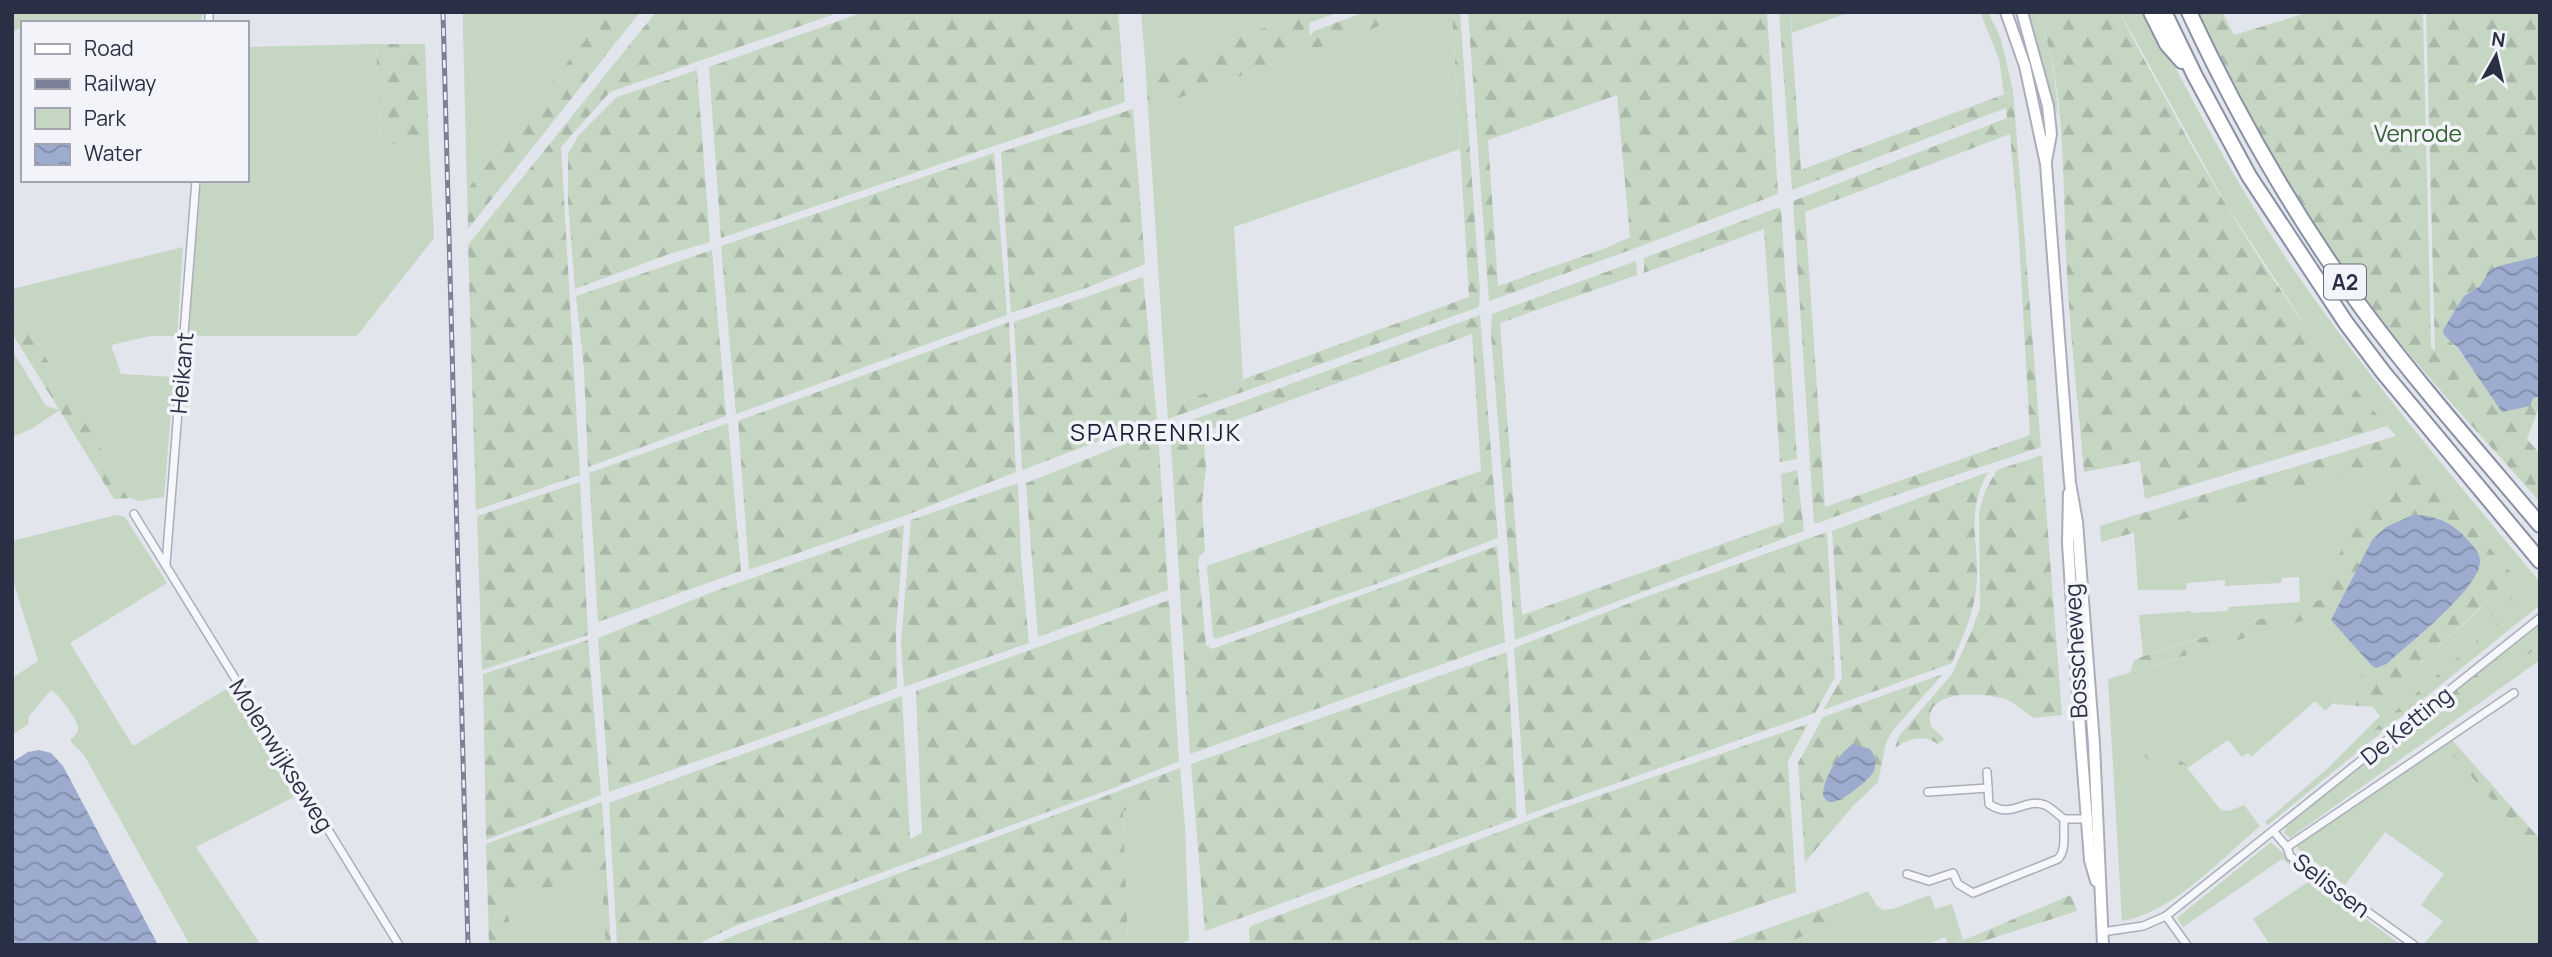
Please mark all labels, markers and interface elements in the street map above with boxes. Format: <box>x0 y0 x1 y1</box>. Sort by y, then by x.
legend <box>21 21 248 182</box>
north arrow <box>2461 21 2531 91</box>
text: N <box>2490 25 2507 53</box>
text: Road <box>84 34 134 62</box>
text: Railway <box>84 69 156 97</box>
text: Park <box>84 104 126 132</box>
park label: Venrode <box>2374 117 2462 149</box>
text: Water <box>84 139 143 167</box>
road number: A2 <box>2324 264 2366 300</box>
street label: Heikant <box>162 331 200 415</box>
district label: SPARRENRIJK <box>1070 415 1242 448</box>
street label: Bosscheweg <box>2055 583 2095 719</box>
street label: Molenwijkseweg <box>222 673 342 837</box>
street label: De Ketting <box>2353 678 2459 772</box>
street label: Selissen <box>2287 845 2377 925</box>

